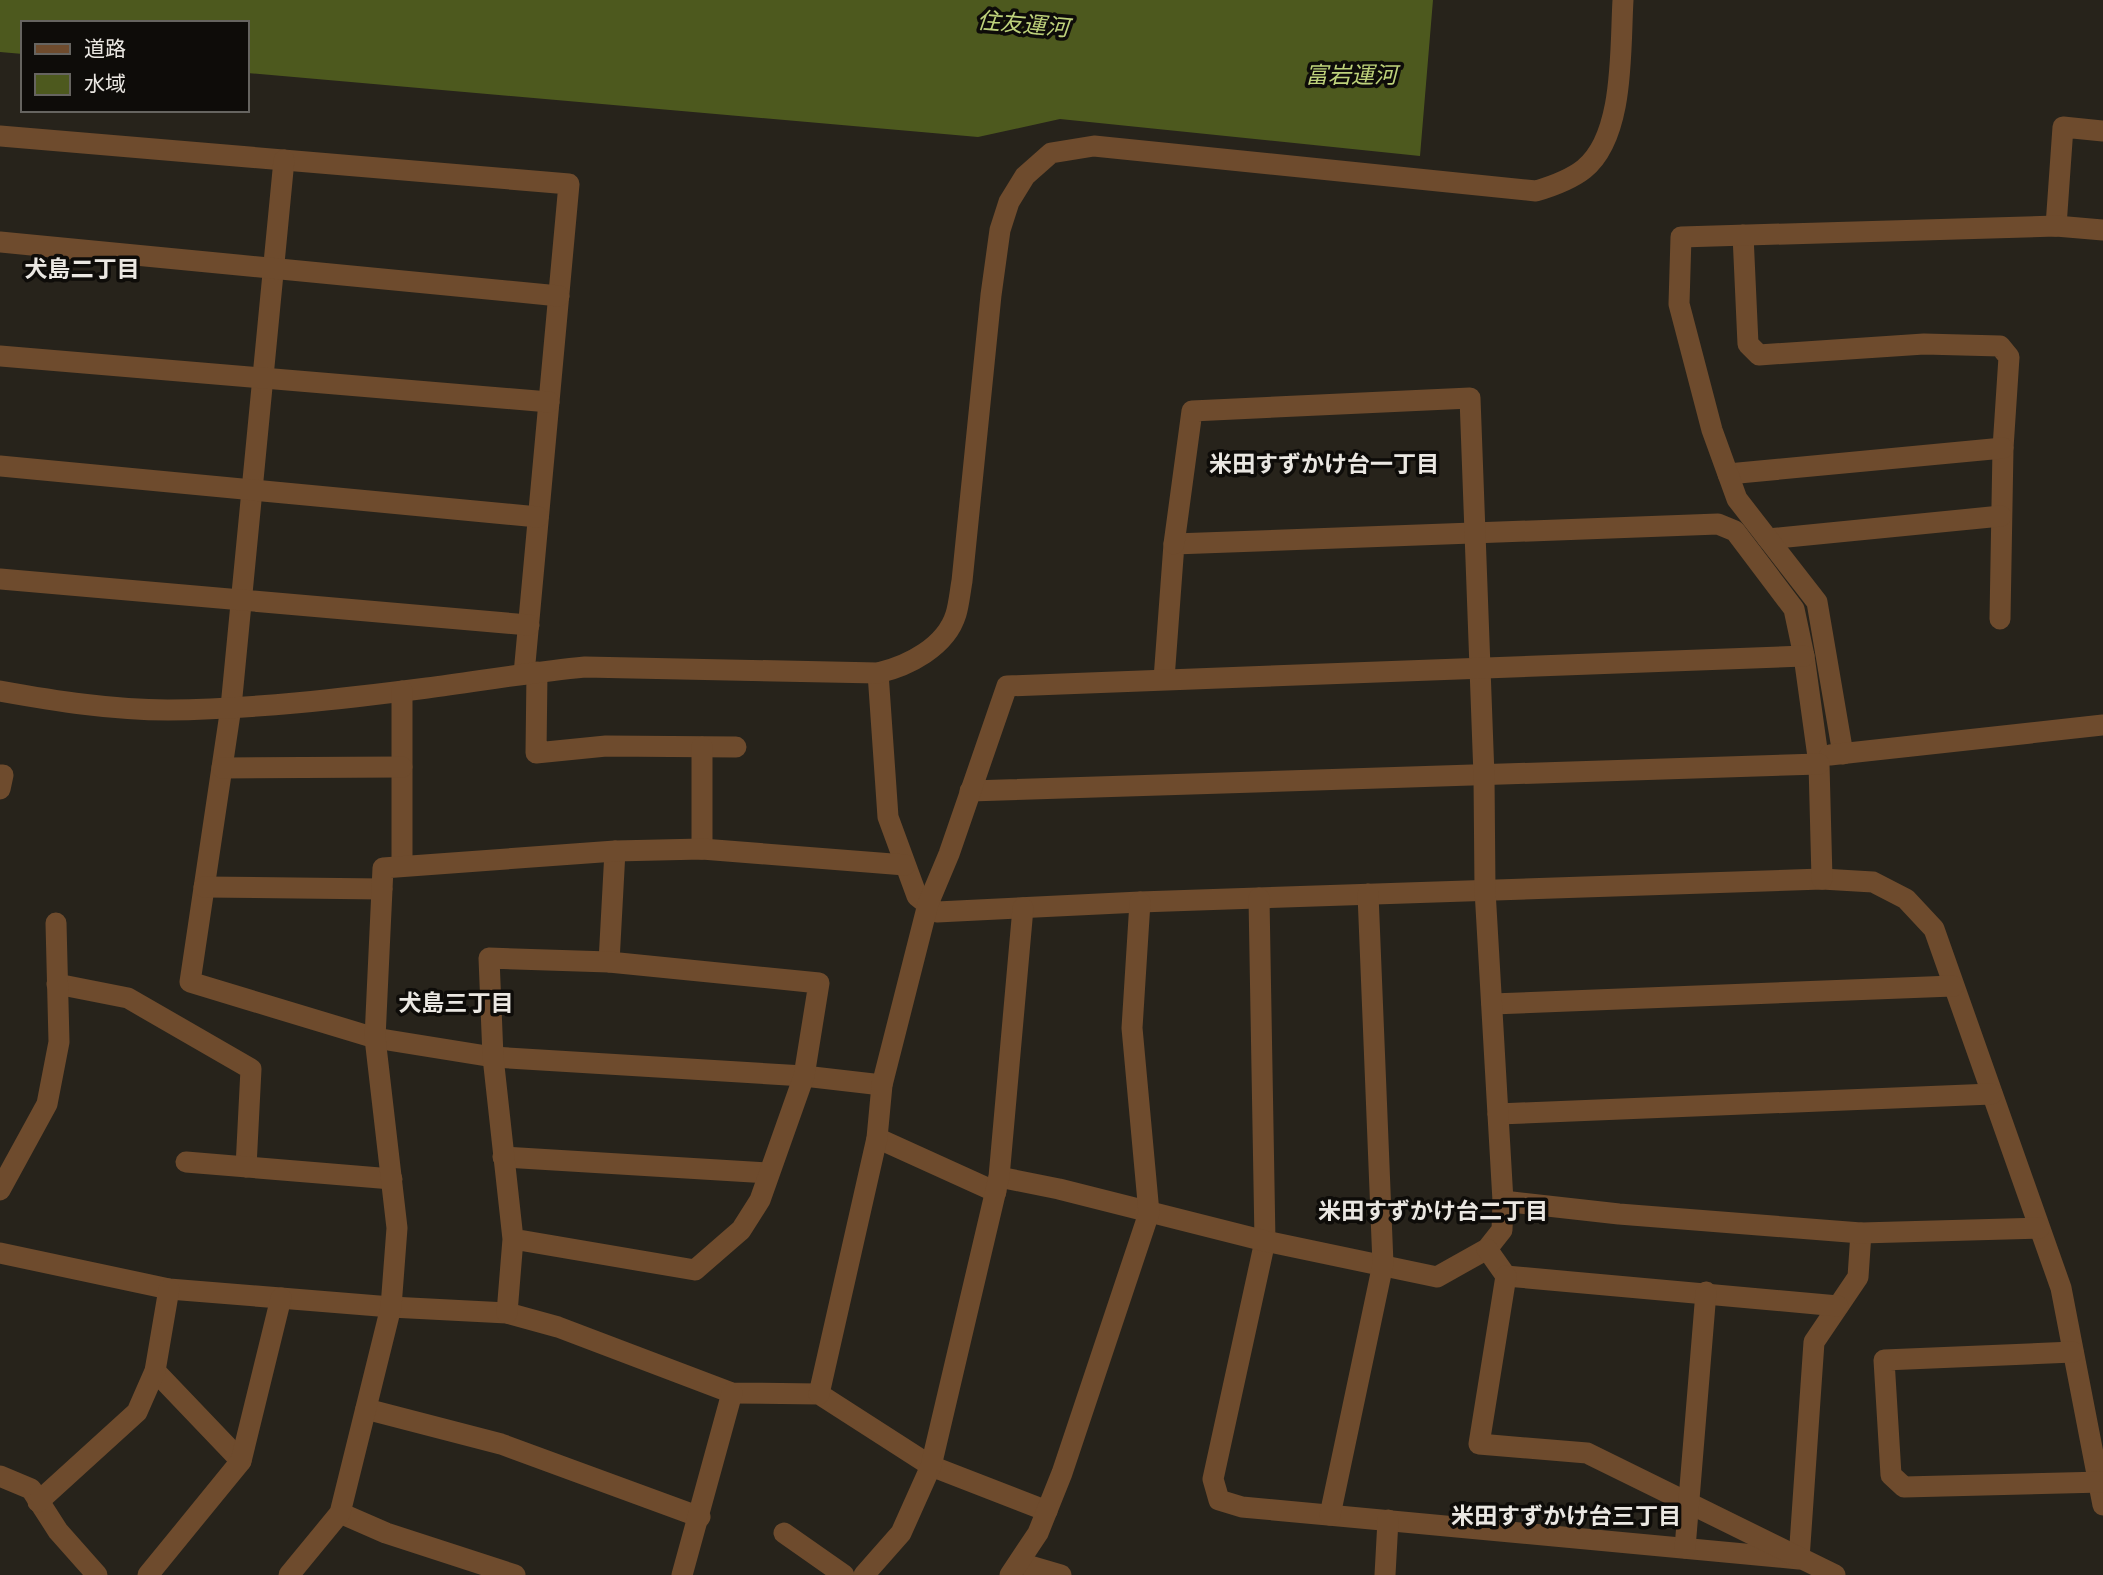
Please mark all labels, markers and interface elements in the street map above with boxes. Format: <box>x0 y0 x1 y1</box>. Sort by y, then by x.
water label: 住友運河 <box>976 5 1074 42</box>
legend <box>21 21 248 112</box>
text: 道路 <box>84 35 126 62</box>
water label: 富岩運河 <box>1305 60 1401 89</box>
text: 水域 <box>84 70 126 97</box>
district label: 犬島二丁目 <box>25 254 140 283</box>
district label: 米田すずかけ台一丁目 <box>1209 449 1439 478</box>
district label: 犬島三丁目 <box>399 988 514 1017</box>
district label: 米田すずかけ台二丁目 <box>1318 1196 1548 1225</box>
district label: 米田すずかけ台三丁目 <box>1451 1501 1681 1530</box>

